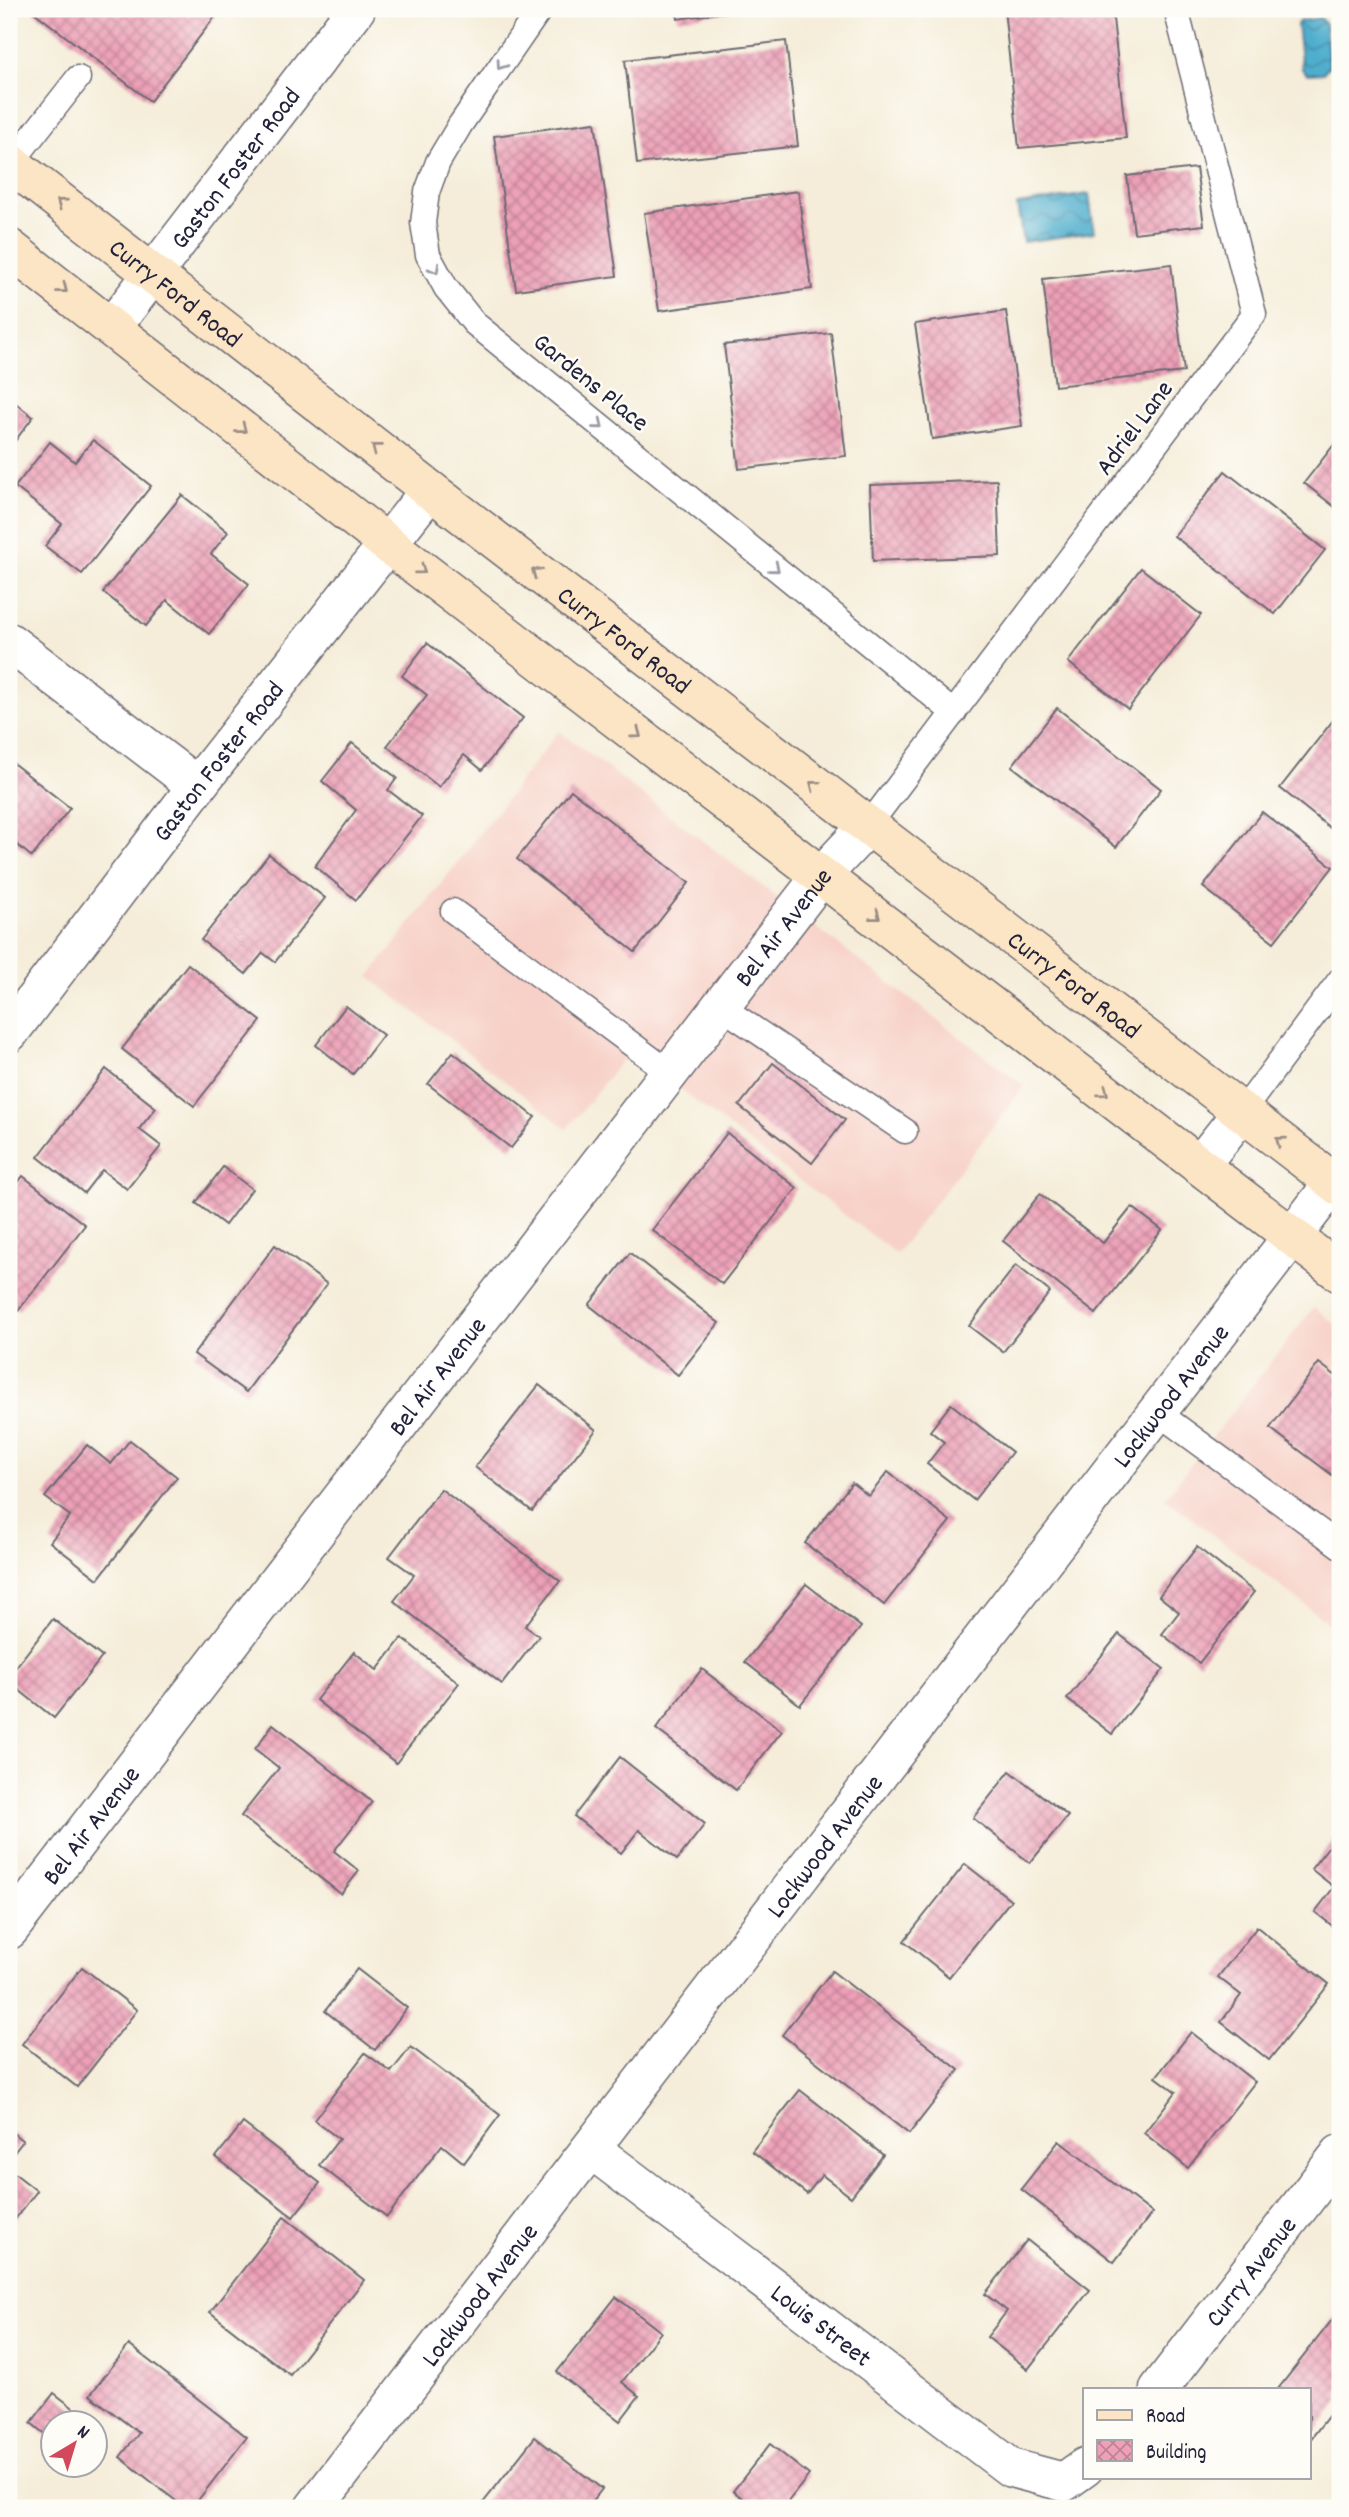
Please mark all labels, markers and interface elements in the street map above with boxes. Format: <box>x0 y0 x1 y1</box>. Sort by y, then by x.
one-way arrow <box>497 57 509 70</box>
street label: Gaston Foster Road <box>163 81 311 258</box>
one-way arrow <box>57 198 69 211</box>
street label: Curry Ford Road <box>100 231 248 359</box>
one-way arrow <box>427 262 440 274</box>
one-way arrow <box>55 281 67 294</box>
street label: Gardens Place <box>524 325 656 442</box>
street label: Adriel Lane <box>1088 374 1184 484</box>
one-way arrow <box>591 416 603 429</box>
one-way arrow <box>234 421 247 434</box>
one-way arrow <box>371 444 384 456</box>
one-way arrow <box>767 560 780 572</box>
one-way arrow <box>413 561 426 574</box>
one-way arrow <box>531 567 544 580</box>
street label: Curry Ford Road <box>548 579 697 705</box>
street label: Gaston Foster Road <box>146 675 295 851</box>
one-way arrow <box>629 726 641 738</box>
one-way arrow <box>809 780 822 793</box>
street label: Bel Air Avenue <box>727 860 842 996</box>
one-way arrow <box>868 908 880 921</box>
street label: Curry Ford Road <box>998 924 1147 1050</box>
one-way arrow <box>1096 1083 1109 1096</box>
one-way arrow <box>1275 1136 1287 1149</box>
street label: Bel Air Avenue <box>381 1310 497 1445</box>
street label: Lockwood Avenue <box>1106 1318 1240 1477</box>
street label: Bel Air Avenue <box>35 1759 151 1894</box>
street label: Lockwood Avenue <box>759 1768 894 1927</box>
street label: Curry Avenue <box>1198 2210 1307 2336</box>
street label: Lockwood Avenue <box>414 2216 549 2376</box>
street label: Louis Street <box>761 2277 878 2378</box>
legend <box>1083 2388 1310 2478</box>
text: Road <box>1146 2403 1185 2433</box>
north arrow <box>38 2408 108 2478</box>
text: N <box>70 2420 94 2447</box>
text: Building <box>1146 2439 1206 2469</box>

